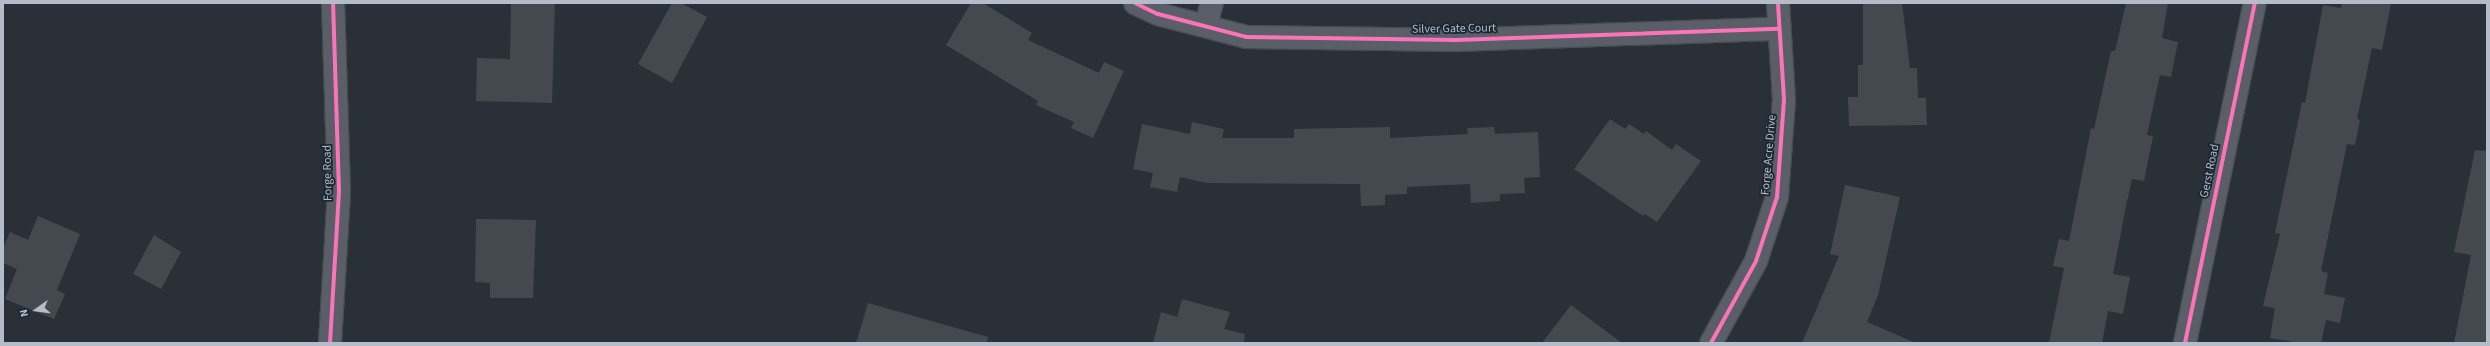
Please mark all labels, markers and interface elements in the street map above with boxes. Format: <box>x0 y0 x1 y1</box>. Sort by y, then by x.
street label: Silver Gate Court <box>1412 21 1496 37</box>
street label: Forge Acre Drive <box>1758 114 1780 196</box>
street label: Gerst Road <box>2197 143 2223 199</box>
street label: Forge Road <box>320 145 336 201</box>
north arrow <box>16 290 56 330</box>
text: N <box>16 308 32 318</box>

